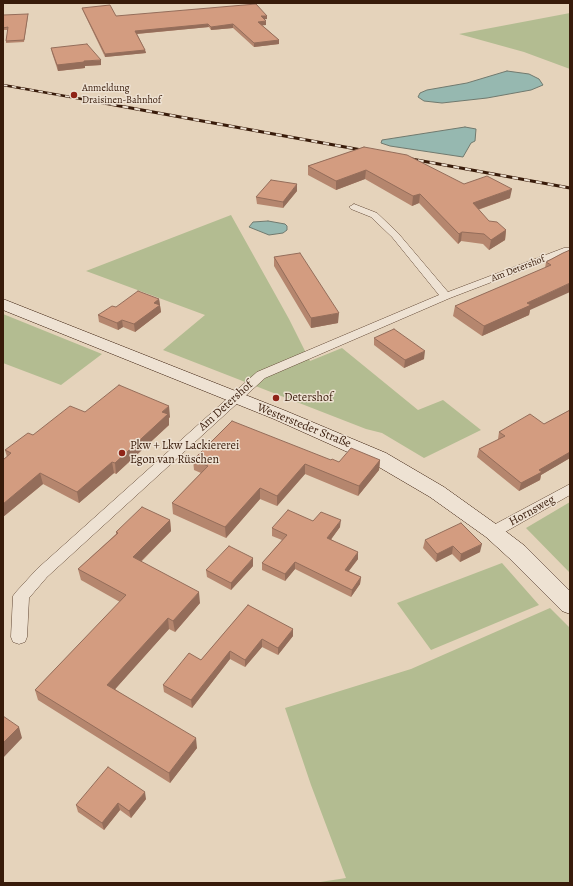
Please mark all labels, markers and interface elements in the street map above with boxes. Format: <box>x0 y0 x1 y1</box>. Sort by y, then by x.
place label: Anmeldung Draisinen-Bahnhof <box>82 83 161 106</box>
marker: Anmeldung Draisinen-Bahnhof <box>69 90 79 100</box>
street label: Am Detershof <box>489 253 547 285</box>
street label: Am Detershof <box>196 378 256 434</box>
place label: Detershof <box>284 391 333 405</box>
marker: Detershof <box>271 393 281 403</box>
street label: Westersteder Straße <box>255 401 353 451</box>
place label: Pkw + Lkw Lackiererei Egon van Rüschen <box>130 439 239 467</box>
marker: Pkw + Lkw Lackiererei Egon van Rüschen <box>117 448 127 458</box>
street label: Hornsweg <box>507 493 557 529</box>

